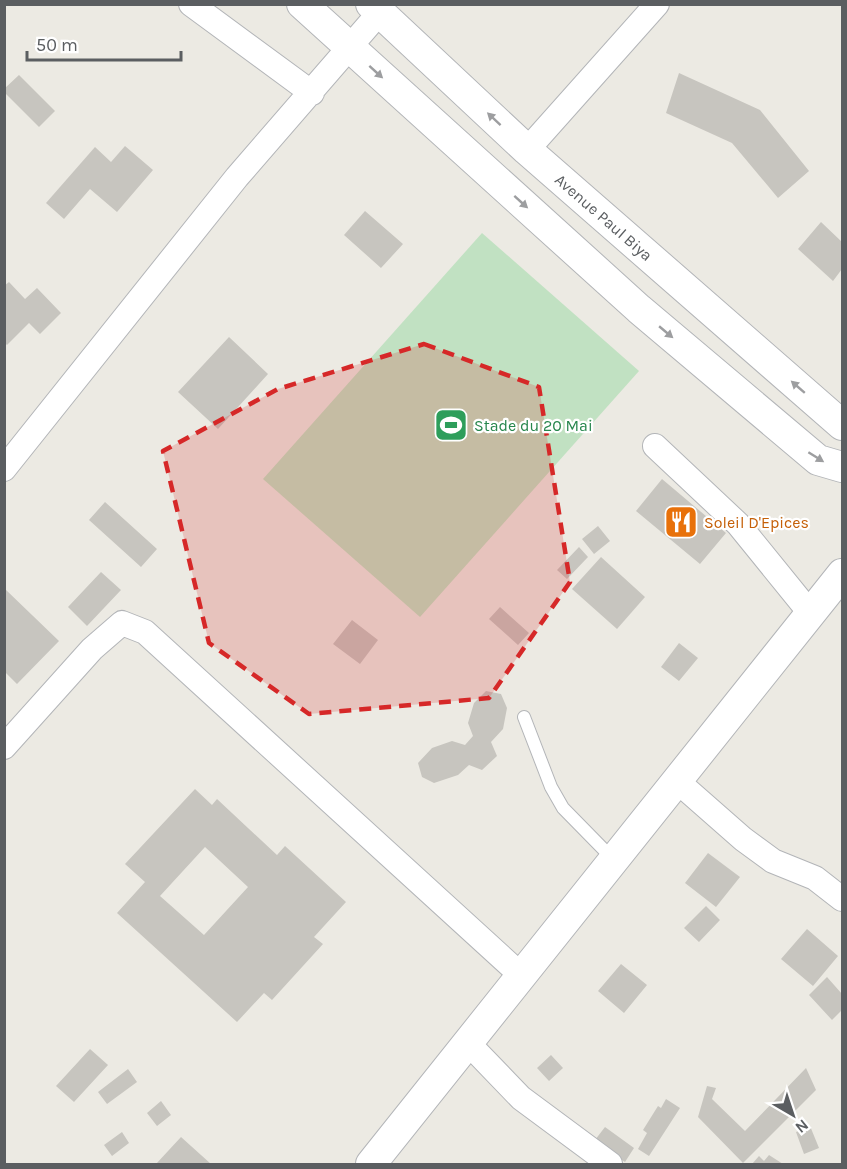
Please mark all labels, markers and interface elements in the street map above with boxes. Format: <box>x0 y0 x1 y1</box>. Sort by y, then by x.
scale bar <box>27 24 182 62</box>
text: 50 m <box>36 34 78 56</box>
one-way arrow <box>369 65 384 79</box>
one-way arrow <box>487 113 502 126</box>
street label: Avenue Paul Biya <box>551 170 656 265</box>
one-way arrow <box>513 195 528 208</box>
one-way arrow <box>658 326 674 339</box>
one-way arrow <box>791 381 806 394</box>
sports icon: Stade du 20 Mai <box>433 407 469 443</box>
place label: Stade du 20 Mai <box>474 416 593 435</box>
one-way arrow <box>808 451 824 462</box>
restaurant icon: Soleil D'Epices <box>663 504 699 540</box>
place label: Soleil D'Epices <box>704 513 809 532</box>
north arrow <box>763 1085 823 1145</box>
text: N <box>792 1115 813 1137</box>

